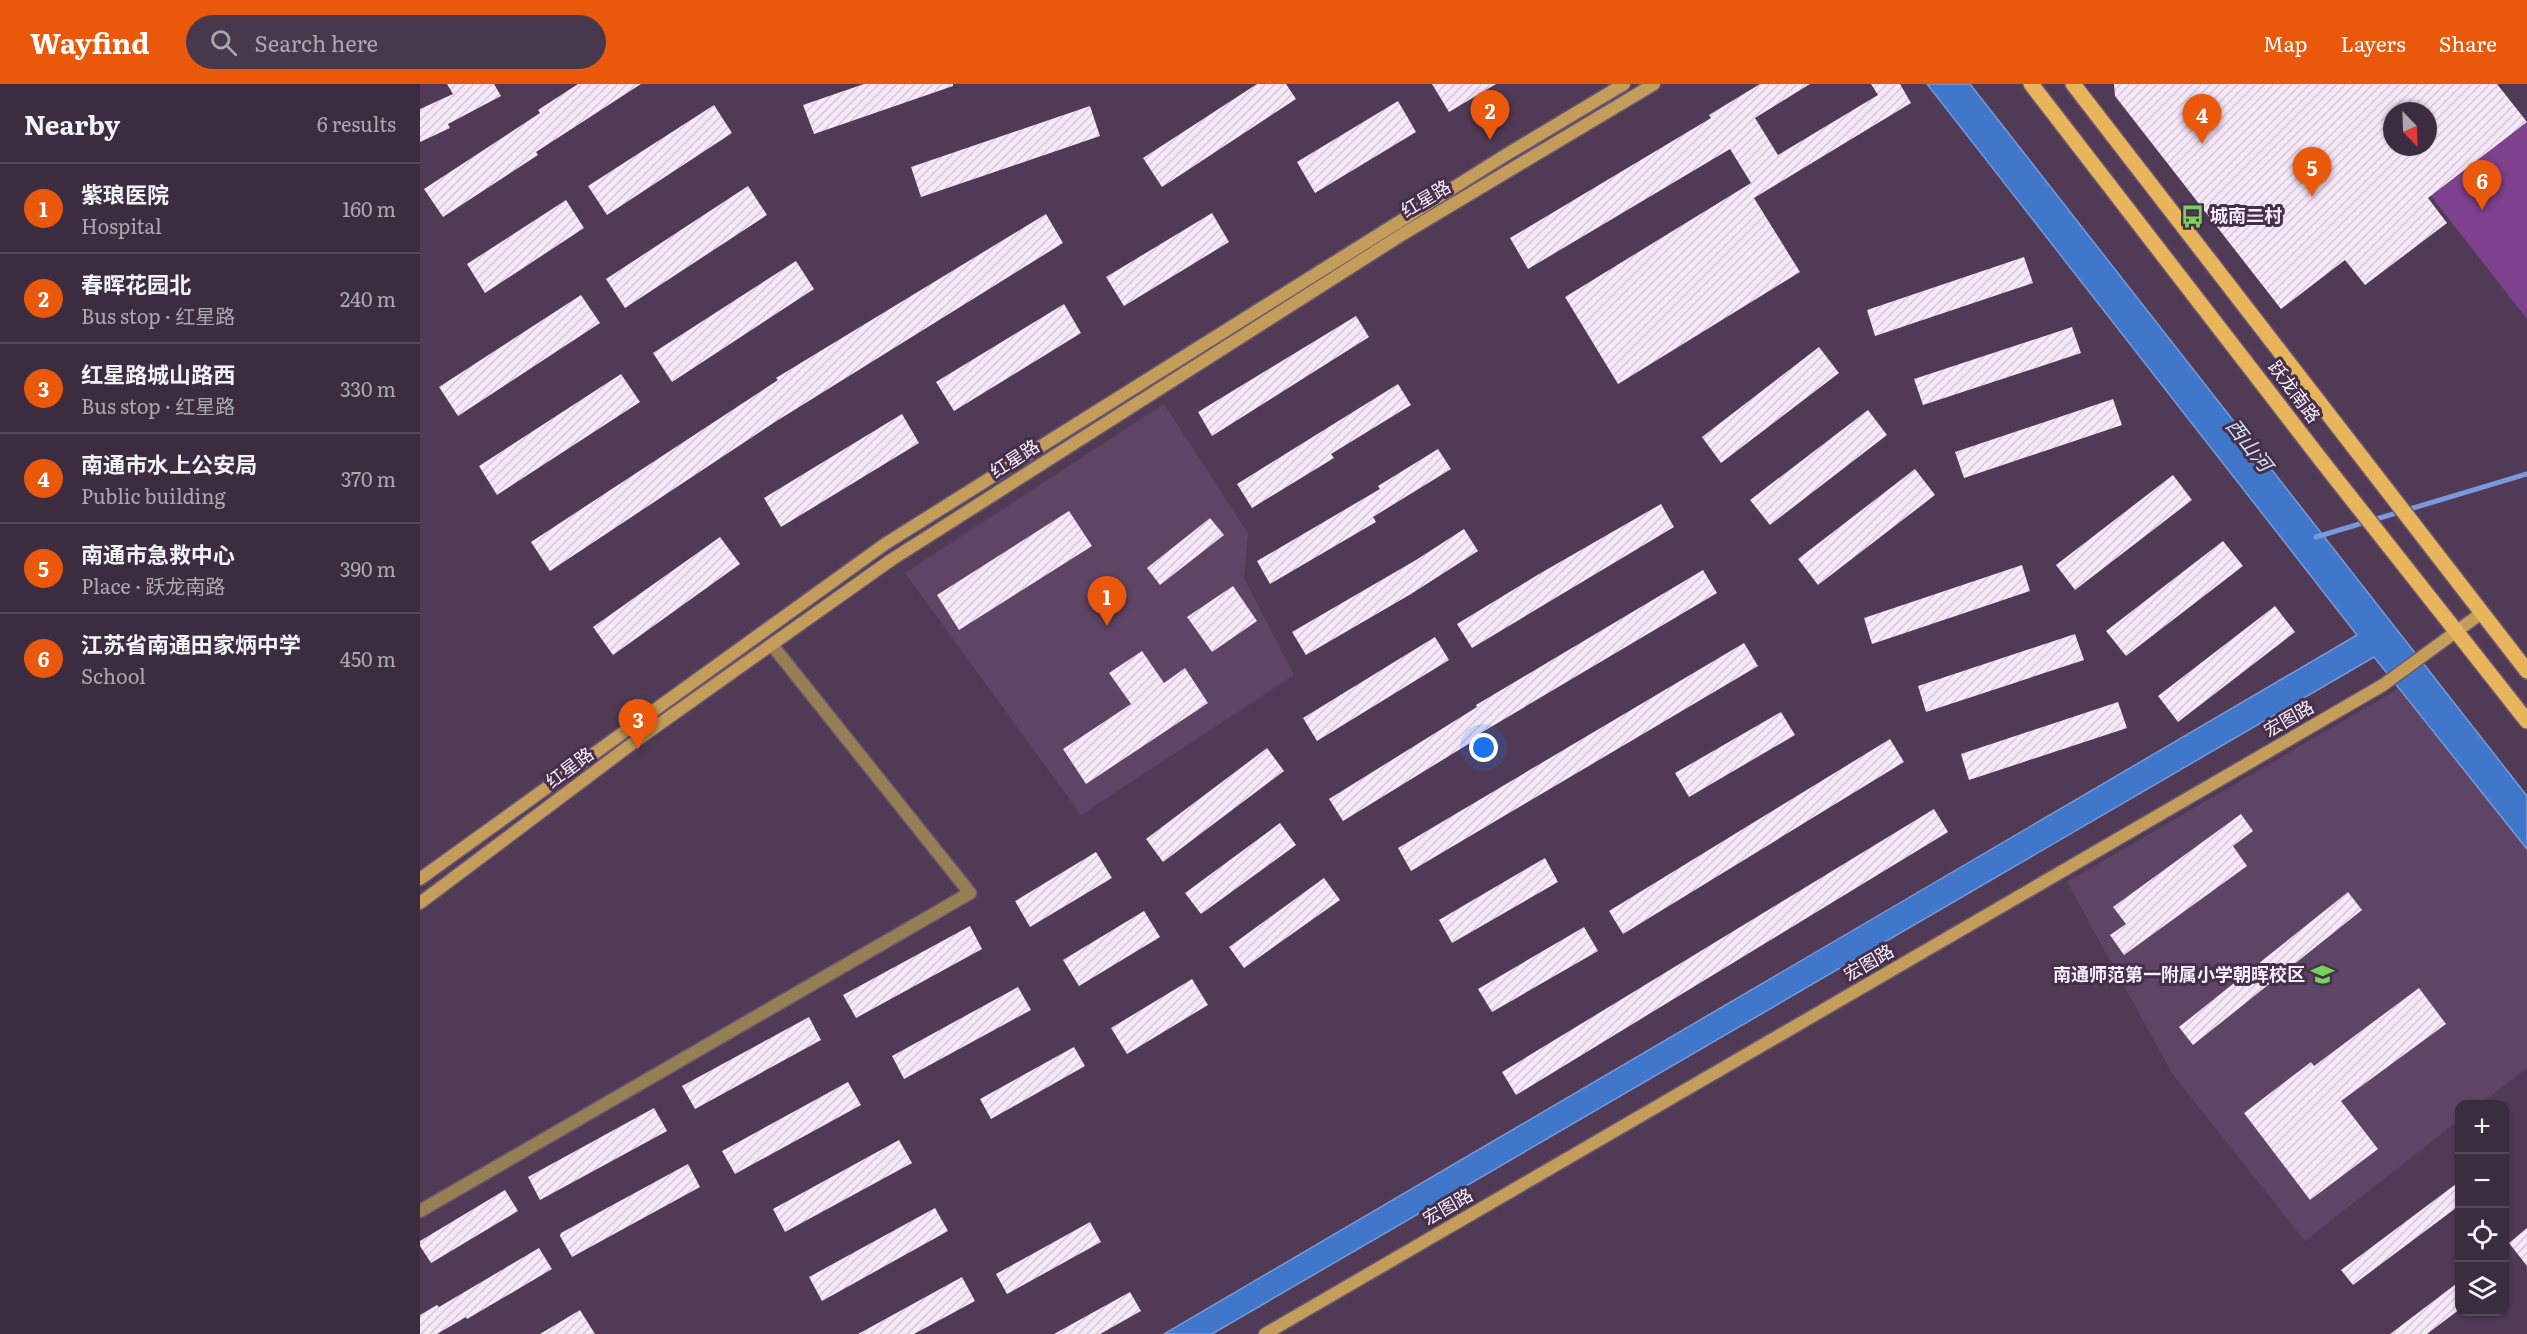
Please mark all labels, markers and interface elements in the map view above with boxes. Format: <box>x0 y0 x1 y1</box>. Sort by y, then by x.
search box <box>186 15 606 69</box>
text: Wayfind <box>30 21 150 63</box>
icon: search <box>207 26 240 59</box>
text: Search here <box>255 26 378 59</box>
text: Map <box>2263 27 2308 58</box>
text: Layers <box>2341 27 2406 58</box>
text: Share <box>2439 27 2497 58</box>
pin: 2 <box>1470 91 1510 140</box>
pin: 4 <box>2182 94 2222 144</box>
north arrow <box>2383 102 2437 156</box>
text: Nearby <box>24 104 120 143</box>
text: 6 results <box>317 108 396 138</box>
pin: 5 <box>2292 147 2332 197</box>
pin: 6 <box>2462 160 2502 210</box>
street label: 红星路 <box>1395 172 1455 223</box>
text: 紫琅医院 <box>81 177 169 210</box>
text: 1 <box>39 193 48 223</box>
text: 160 m <box>342 193 396 223</box>
place label: 城南二村 <box>2210 201 2282 228</box>
bus stop icon: 城南二村 <box>2179 203 2205 229</box>
text: Hospital <box>81 210 162 240</box>
text: 春晖花园北 <box>81 267 191 300</box>
text: 2 <box>38 283 49 313</box>
text: 240 m <box>340 283 396 313</box>
text: Bus stop · 红星路 <box>81 300 235 330</box>
street label: 跃龙南路 <box>2263 354 2328 428</box>
text: 红星路城山路西 <box>81 357 235 390</box>
text: 3 <box>38 373 49 403</box>
text: 330 m <box>340 373 396 403</box>
text: Bus stop · 红星路 <box>81 390 235 420</box>
water label: 西山河 <box>2220 411 2283 480</box>
street label: 红星路 <box>984 432 1044 484</box>
text: 南通市水上公安局 <box>81 447 257 480</box>
text: 4 <box>37 463 50 493</box>
text: 370 m <box>341 463 396 493</box>
text: Public building <box>81 480 226 510</box>
text: 南通市急救中心 <box>81 537 235 570</box>
text: 5 <box>38 553 49 583</box>
text: 390 m <box>340 553 396 583</box>
text: Place · 跃龙南路 <box>81 570 225 600</box>
pin: 1 <box>1088 576 1126 626</box>
text: 江苏省南通田家炳中学 <box>81 627 301 660</box>
text: 6 <box>38 643 49 673</box>
text: 450 m <box>340 643 396 673</box>
text: School <box>81 660 146 690</box>
street label: 宏图路 <box>2258 693 2318 743</box>
pin: 3 <box>618 700 658 749</box>
your location <box>1469 733 1498 762</box>
street label: 红星路 <box>539 740 599 794</box>
street label: 宏图路 <box>1838 937 1898 987</box>
place label: 南通师范第一附属小学朝晖校区 <box>2053 960 2305 987</box>
school or university icon: 南通师范第一附属小学朝晖校区 <box>2310 962 2336 988</box>
map controls <box>2455 1100 2509 1316</box>
button: + <box>2455 1100 2509 1154</box>
button: − <box>2455 1154 2509 1208</box>
street label: 宏图路 <box>1417 1181 1477 1231</box>
button: locate <box>2455 1208 2509 1262</box>
button: layers <box>2455 1262 2509 1316</box>

